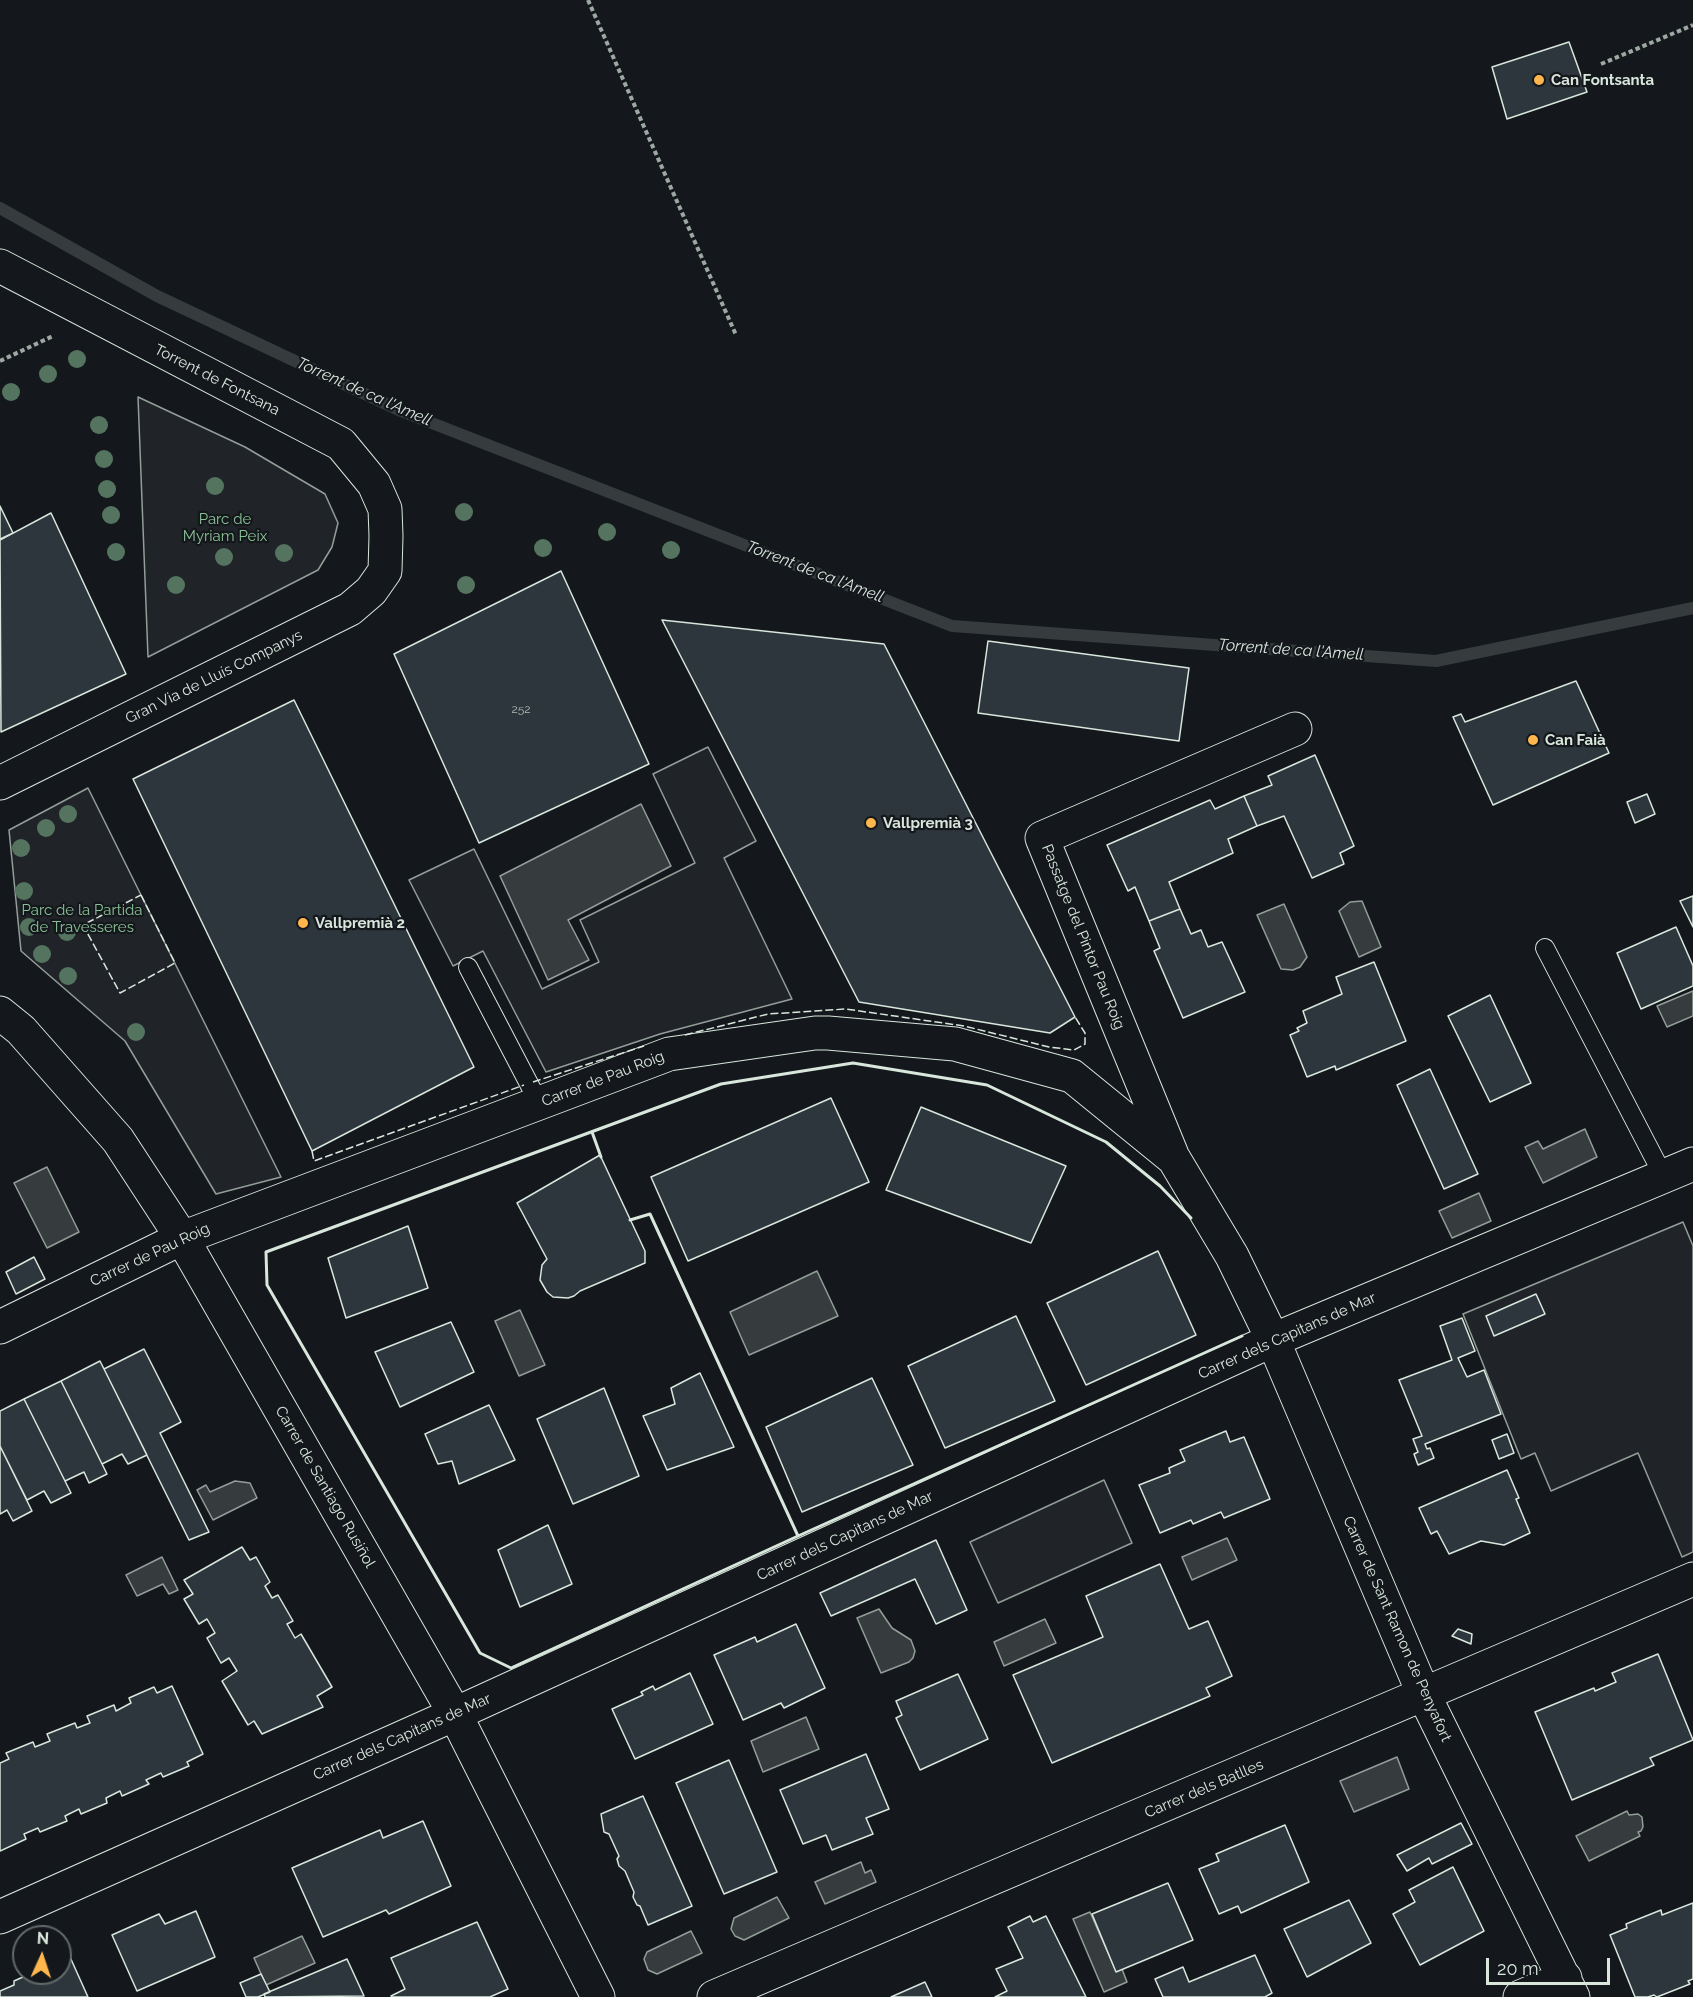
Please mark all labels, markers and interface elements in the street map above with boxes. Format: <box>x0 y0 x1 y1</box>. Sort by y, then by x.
place label: Can Fontsanta <box>1551 71 1654 89</box>
marker: Can Fontsanta <box>1532 73 1546 87</box>
street label: Torrent de Fontsana <box>151 341 283 419</box>
water label: Torrent de ca l'Amell <box>294 354 434 430</box>
park label: Parc de Myriam Peix <box>183 510 267 545</box>
water label: Torrent de ca l'Amell <box>744 537 886 607</box>
street label: Gran Via de Lluís Companys <box>123 626 305 728</box>
water label: Torrent de ca l'Amell <box>1218 635 1364 665</box>
house number: 252 <box>511 702 531 716</box>
place label: Can Faià <box>1545 731 1606 749</box>
marker: Can Faià <box>1526 733 1540 747</box>
place label: Vallpremià 3 <box>883 814 973 832</box>
marker: Vallpremià 3 <box>864 816 878 830</box>
street label: Passatge del Pintor Pau Roig <box>1038 842 1128 1032</box>
park label: Parc de la Partida de Travesseres <box>21 901 143 936</box>
place label: Vallpremià 2 <box>315 914 405 932</box>
marker: Vallpremià 2 <box>296 916 310 930</box>
street label: Carrer de Pau Roig <box>539 1047 667 1111</box>
street label: Carrer de Pau Roig <box>87 1219 213 1291</box>
street label: Carrer dels Capitans de Mar <box>1195 1289 1379 1383</box>
street label: Carrer de Santiago Rusiñol <box>271 1403 379 1571</box>
street label: Carrer dels Capitans de Mar <box>754 1487 936 1585</box>
street label: Carrer de Sant Ramon de Penyafort <box>1339 1513 1455 1745</box>
street label: Carrer dels Capitans de Mar <box>310 1690 494 1784</box>
street label: Carrer dels Batlles <box>1142 1756 1266 1822</box>
north arrow <box>12 1925 72 1985</box>
text: N <box>36 1929 49 1948</box>
scale bar <box>1489 1946 1614 1984</box>
text: 20 m <box>1497 1958 1539 1979</box>

